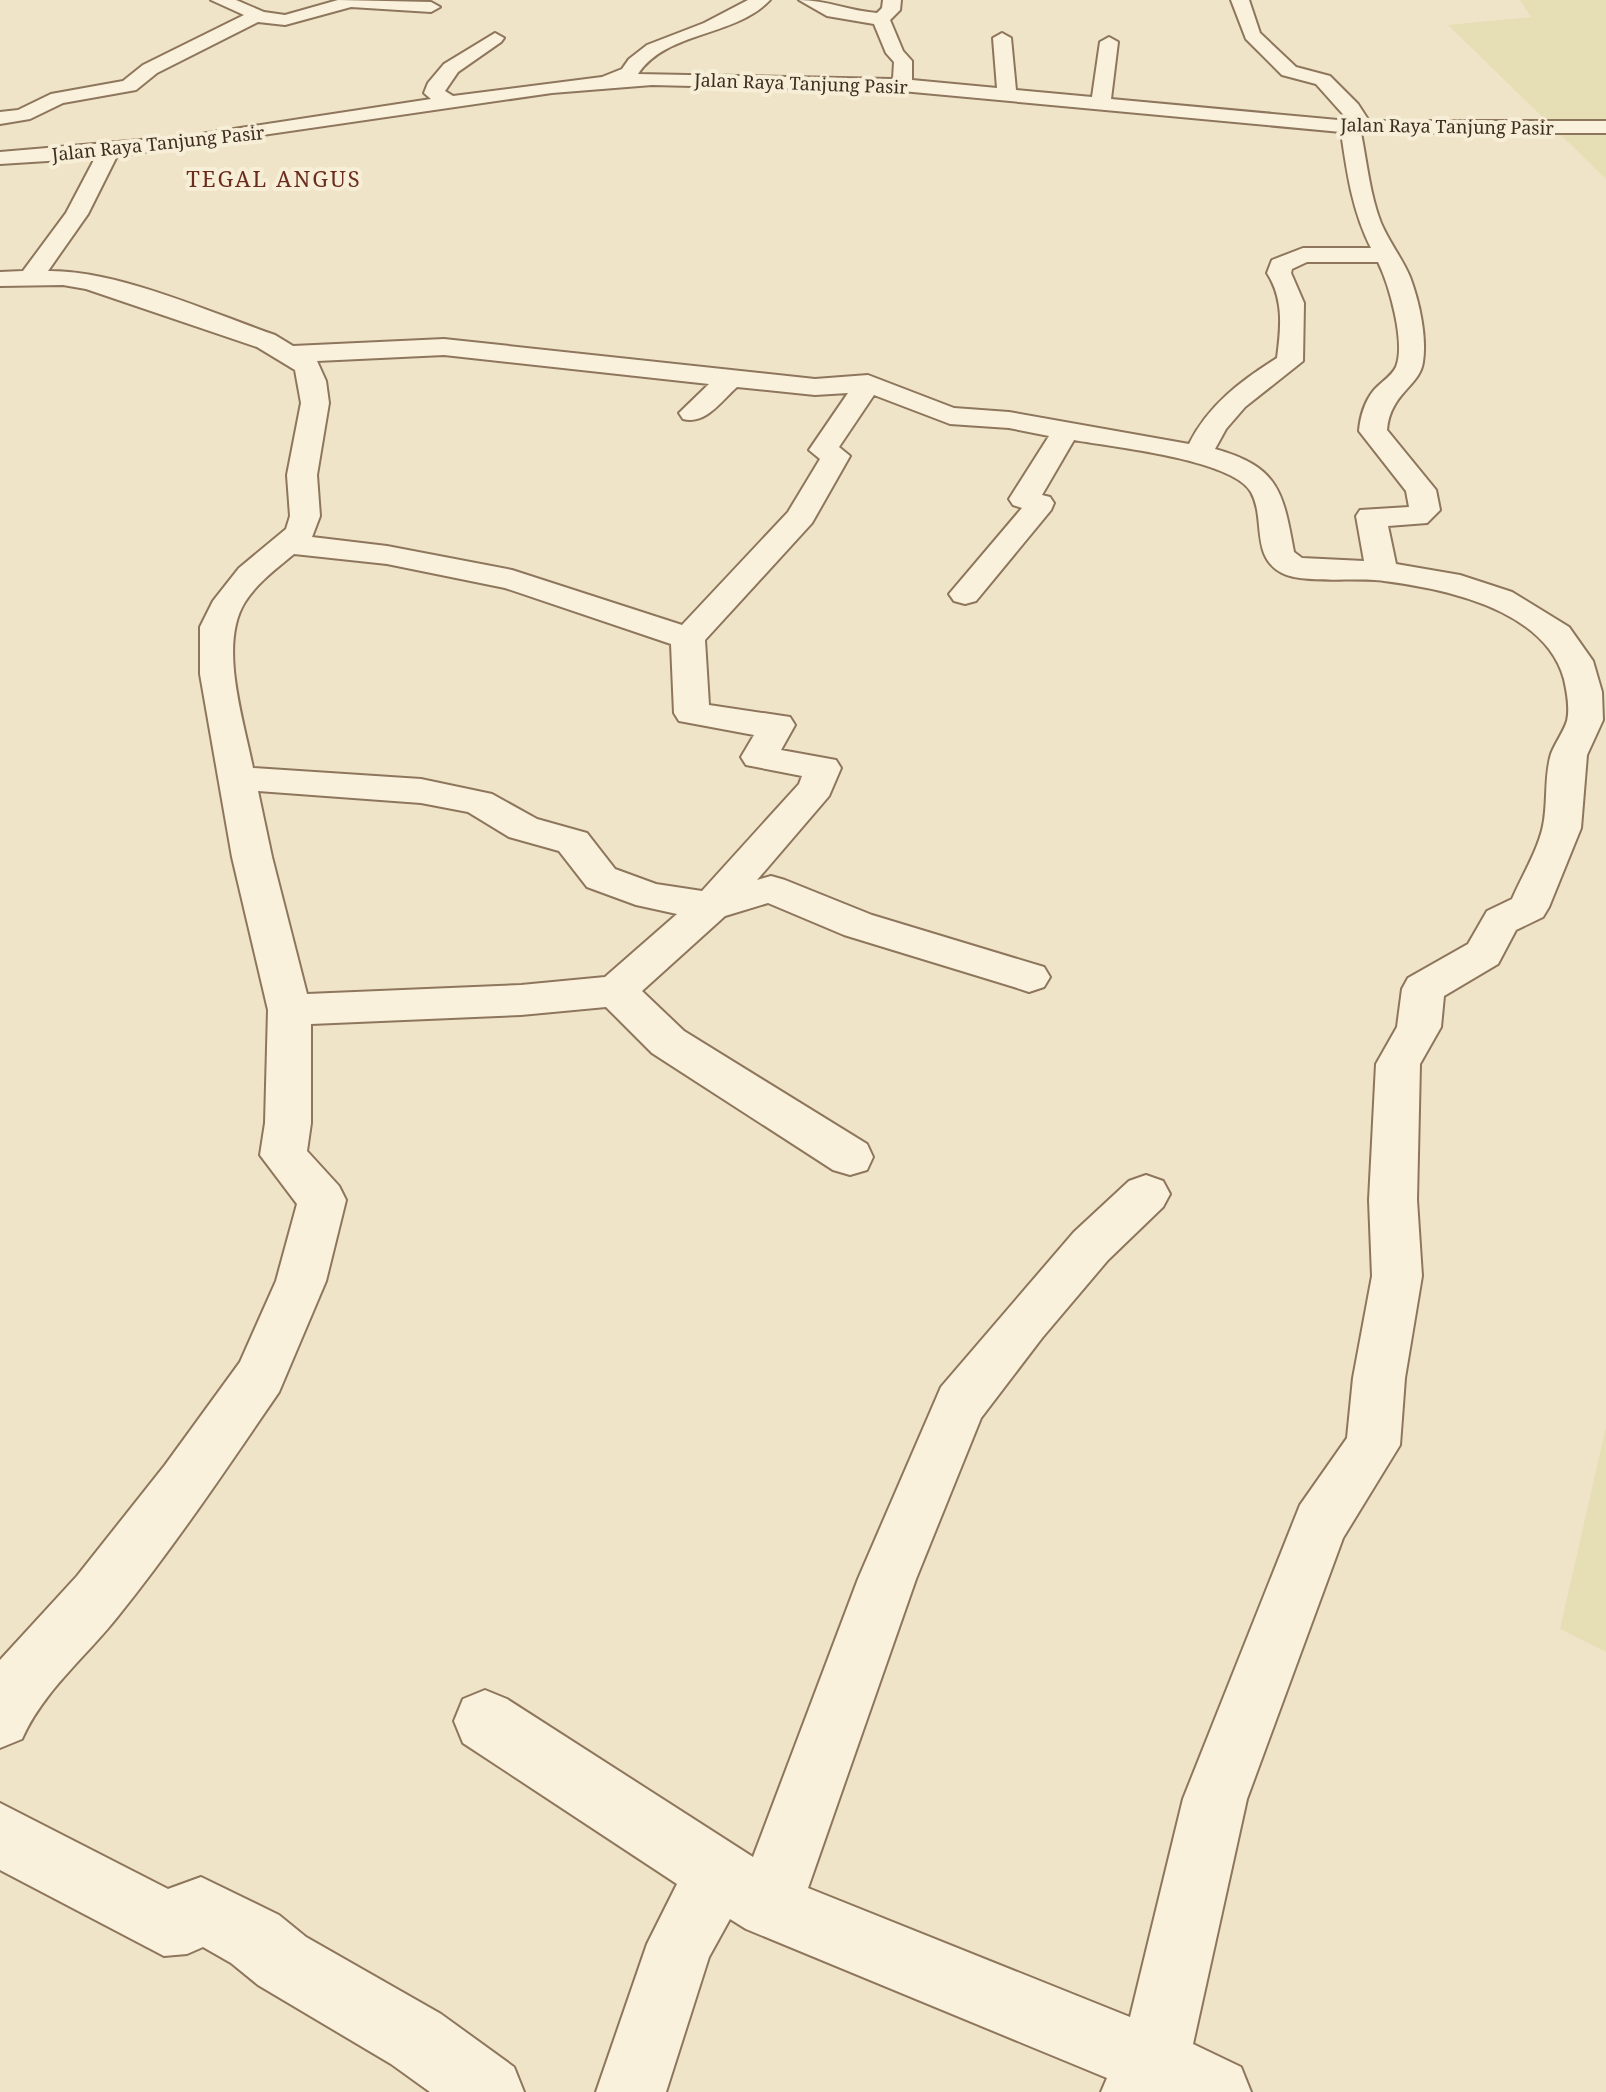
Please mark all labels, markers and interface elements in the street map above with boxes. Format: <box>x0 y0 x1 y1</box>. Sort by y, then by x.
street label: Jalan Raya Tanjung Pasir <box>693 67 909 99</box>
street label: Jalan Raya Tanjung Pasir <box>1339 112 1554 140</box>
street label: Jalan Raya Tanjung Pasir <box>50 120 266 166</box>
district label: TEGAL ANGUS <box>186 163 362 193</box>

